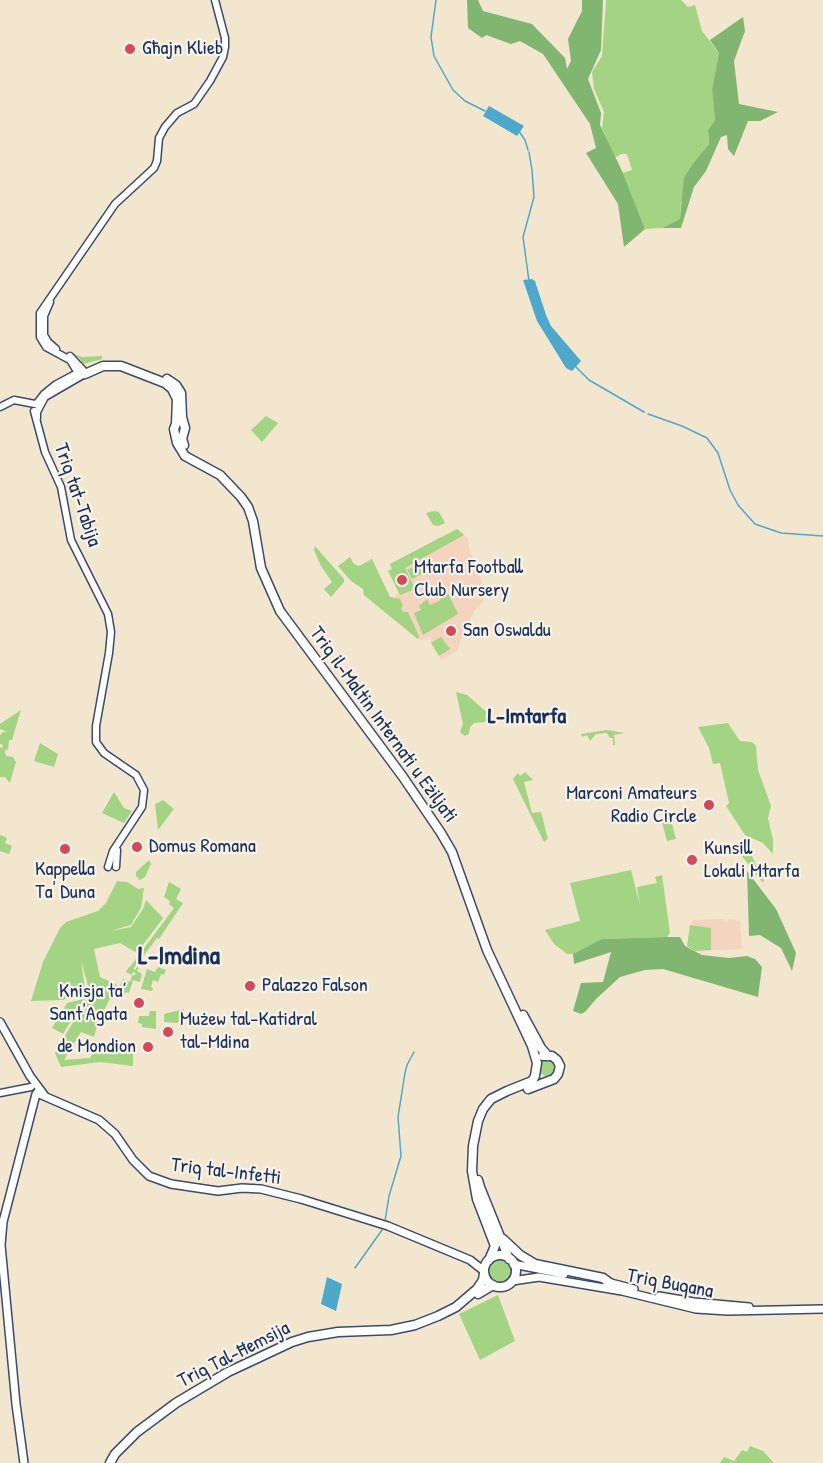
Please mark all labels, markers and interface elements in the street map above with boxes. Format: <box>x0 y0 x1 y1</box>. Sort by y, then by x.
place label: Għajn Klieb <box>142 37 223 61</box>
marker: Għajn Klieb <box>123 42 137 56</box>
street label: Triq tat-Tabija <box>48 440 106 550</box>
place label: Mtarfa Football Club Nursery <box>414 556 523 603</box>
marker: Mtarfa Football Club Nursery <box>395 573 409 587</box>
place label: San Oswaldu <box>463 619 551 643</box>
street label: Triq il-Maltin Internati u Eżiljati <box>304 622 462 828</box>
marker: San Oswaldu <box>444 624 458 638</box>
district label: L-Imtarfa <box>488 704 566 730</box>
place label: Marconi Amateurs Radio Circle <box>566 782 697 829</box>
marker: Marconi Amateurs Radio Circle <box>702 798 716 812</box>
place label: Domus Romana <box>149 835 256 859</box>
place label: Kunsill Lokali Mtarfa <box>704 837 799 884</box>
marker: Domus Romana <box>130 840 144 854</box>
marker: Kappella Ta' Duna <box>58 842 72 856</box>
marker: Kunsill Lokali Mtarfa <box>685 853 699 867</box>
place label: Kappella Ta' Duna <box>35 858 95 905</box>
district label: L-Imdina <box>138 941 220 973</box>
place label: Palazzo Falson <box>262 974 368 998</box>
marker: Palazzo Falson <box>243 979 257 993</box>
place label: Knisja ta’ Sant'Agata <box>50 980 127 1027</box>
marker: Knisja ta’ Sant'Agata <box>132 996 146 1010</box>
place label: Mużew tal-Katidral tal-Mdina <box>180 1008 317 1055</box>
marker: Mużew tal-Katidral tal-Mdina <box>161 1025 175 1039</box>
place label: de Mondion <box>57 1035 136 1059</box>
marker: de Mondion <box>141 1040 155 1054</box>
street label: Triq tal-Infetti <box>170 1153 282 1191</box>
street label: Triq Buqana <box>625 1264 715 1304</box>
street label: Triq Tal-Ħemsija <box>174 1317 294 1393</box>

